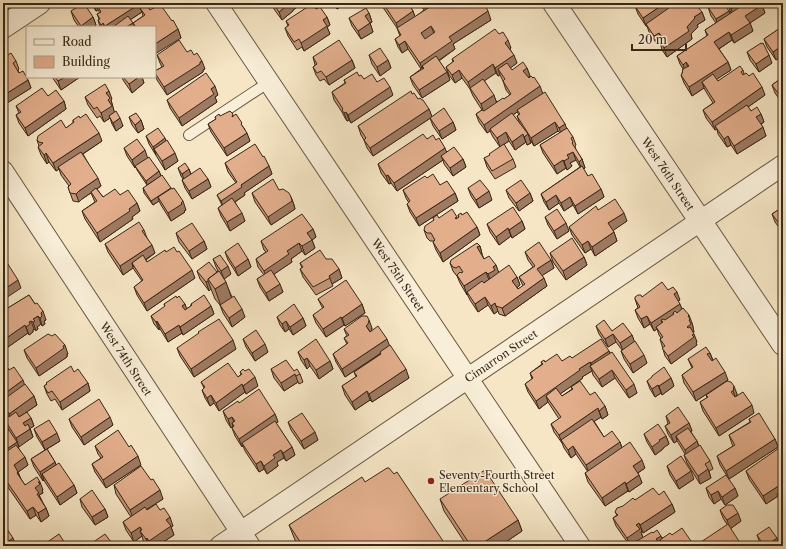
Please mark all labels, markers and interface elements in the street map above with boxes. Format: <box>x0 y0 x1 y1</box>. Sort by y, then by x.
legend <box>26 26 156 78</box>
scale bar <box>632 26 686 52</box>
text: 20 m <box>638 32 667 47</box>
text: Road <box>62 34 92 49</box>
text: Building <box>62 54 110 69</box>
street label: West 76th Street <box>638 134 698 213</box>
street label: West 75th Street <box>368 235 428 314</box>
street label: West 74th Street <box>96 319 155 399</box>
street label: Cimarron Street <box>462 326 540 385</box>
place label: Seventy-Fourth Street Elementary School <box>439 468 555 495</box>
marker: Seventy-Fourth Street Elementary School <box>426 476 436 486</box>

